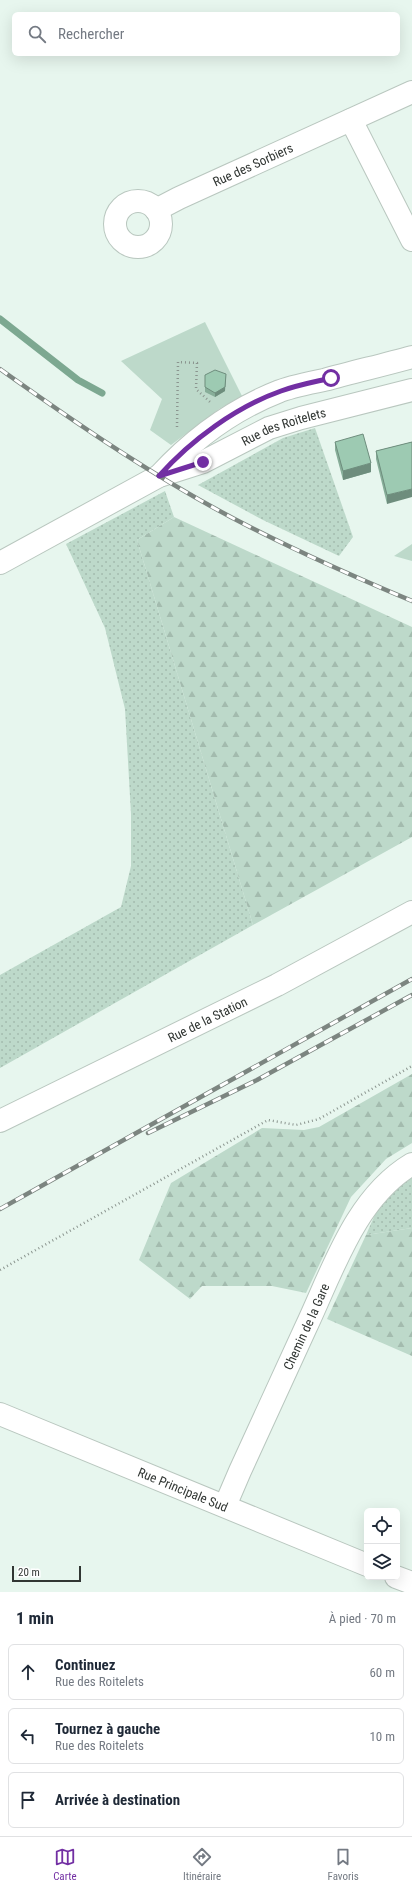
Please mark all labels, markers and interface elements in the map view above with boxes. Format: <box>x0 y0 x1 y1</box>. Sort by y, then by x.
search box <box>12 12 400 56</box>
icon: search <box>26 23 48 45</box>
text: Rechercher <box>58 25 124 43</box>
street label: Rue des Sorbiers <box>210 140 295 189</box>
route start <box>322 369 340 387</box>
street label: Rue des Roitelets <box>239 405 327 448</box>
route end <box>194 453 212 471</box>
street label: Rue de la Station <box>165 993 249 1045</box>
street label: Chemin de la Gare <box>280 1281 332 1372</box>
street label: Rue Principale Sud <box>136 1464 230 1515</box>
map controls <box>364 1508 400 1580</box>
button: locate <box>364 1508 400 1544</box>
button: layers <box>364 1544 400 1580</box>
scale bar <box>12 1564 81 1583</box>
text: 20 m <box>18 1566 40 1579</box>
text: 1 min <box>16 1608 54 1628</box>
text: À pied · 70 m <box>329 1611 396 1626</box>
text: Continuez <box>55 1656 116 1674</box>
icon: ahead <box>17 1661 39 1683</box>
text: 60 m <box>369 1665 395 1680</box>
text: Rue des Roitelets <box>55 1674 144 1689</box>
text: Tournez à gauche <box>55 1720 160 1738</box>
icon: left <box>17 1725 39 1747</box>
text: 10 m <box>369 1729 395 1744</box>
text: Rue des Roitelets <box>55 1738 144 1753</box>
icon: arrive <box>17 1789 39 1811</box>
text: Arrivée à destination <box>55 1791 180 1809</box>
tab: Carte <box>53 1846 77 1883</box>
tab: Itinéraire <box>183 1846 221 1883</box>
tab: Favoris <box>328 1846 359 1883</box>

